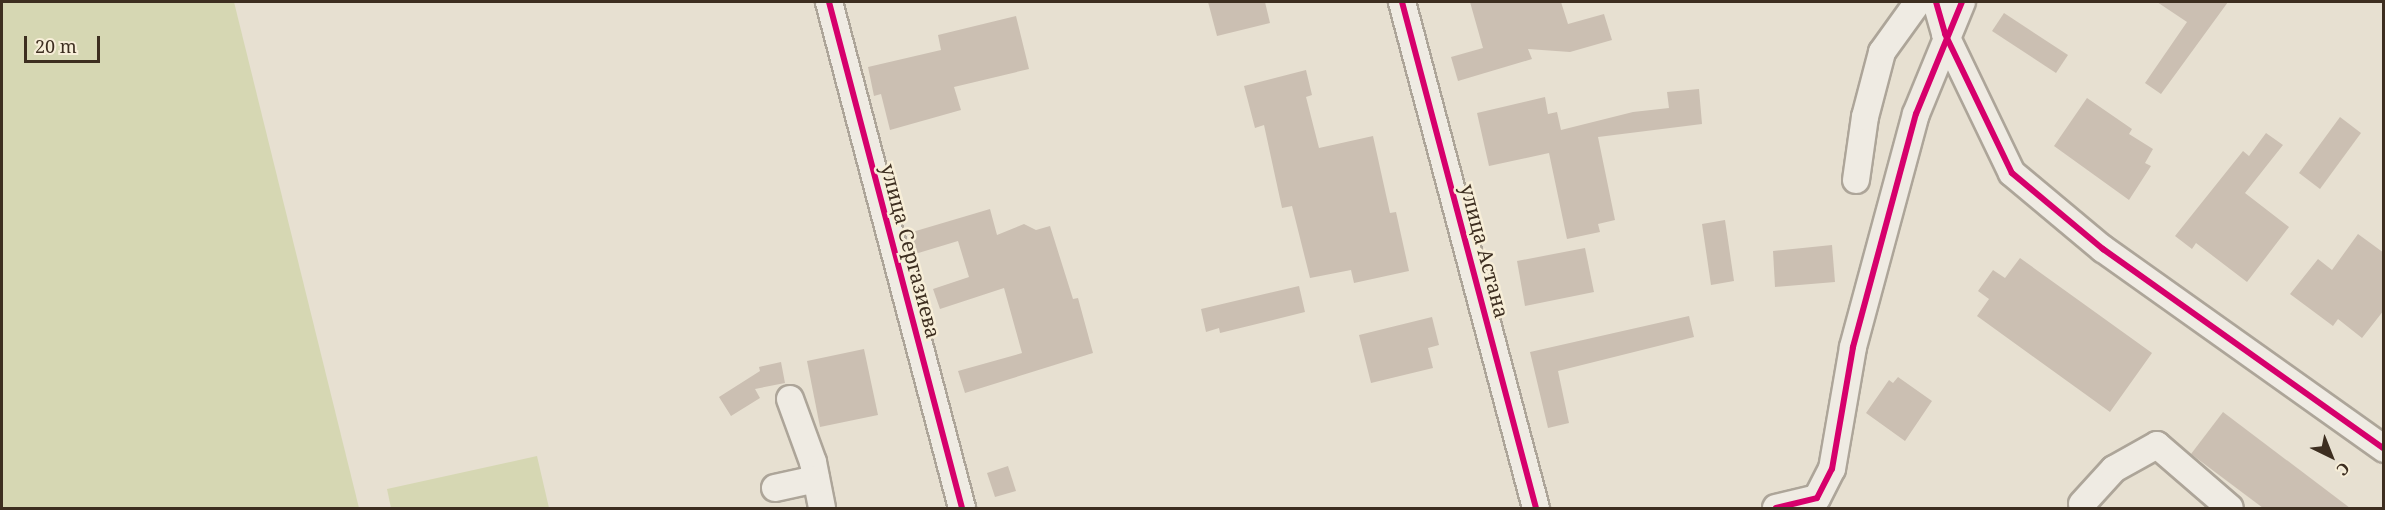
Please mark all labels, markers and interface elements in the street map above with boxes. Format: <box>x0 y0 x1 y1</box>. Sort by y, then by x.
scale bar <box>27 24 104 62</box>
text: 20 m <box>35 34 77 58</box>
street label: улица Сергазиева <box>876 161 946 341</box>
street label: улица Астана <box>1456 181 1514 321</box>
north arrow <box>2301 426 2361 486</box>
text: С <box>2332 458 2355 481</box>

